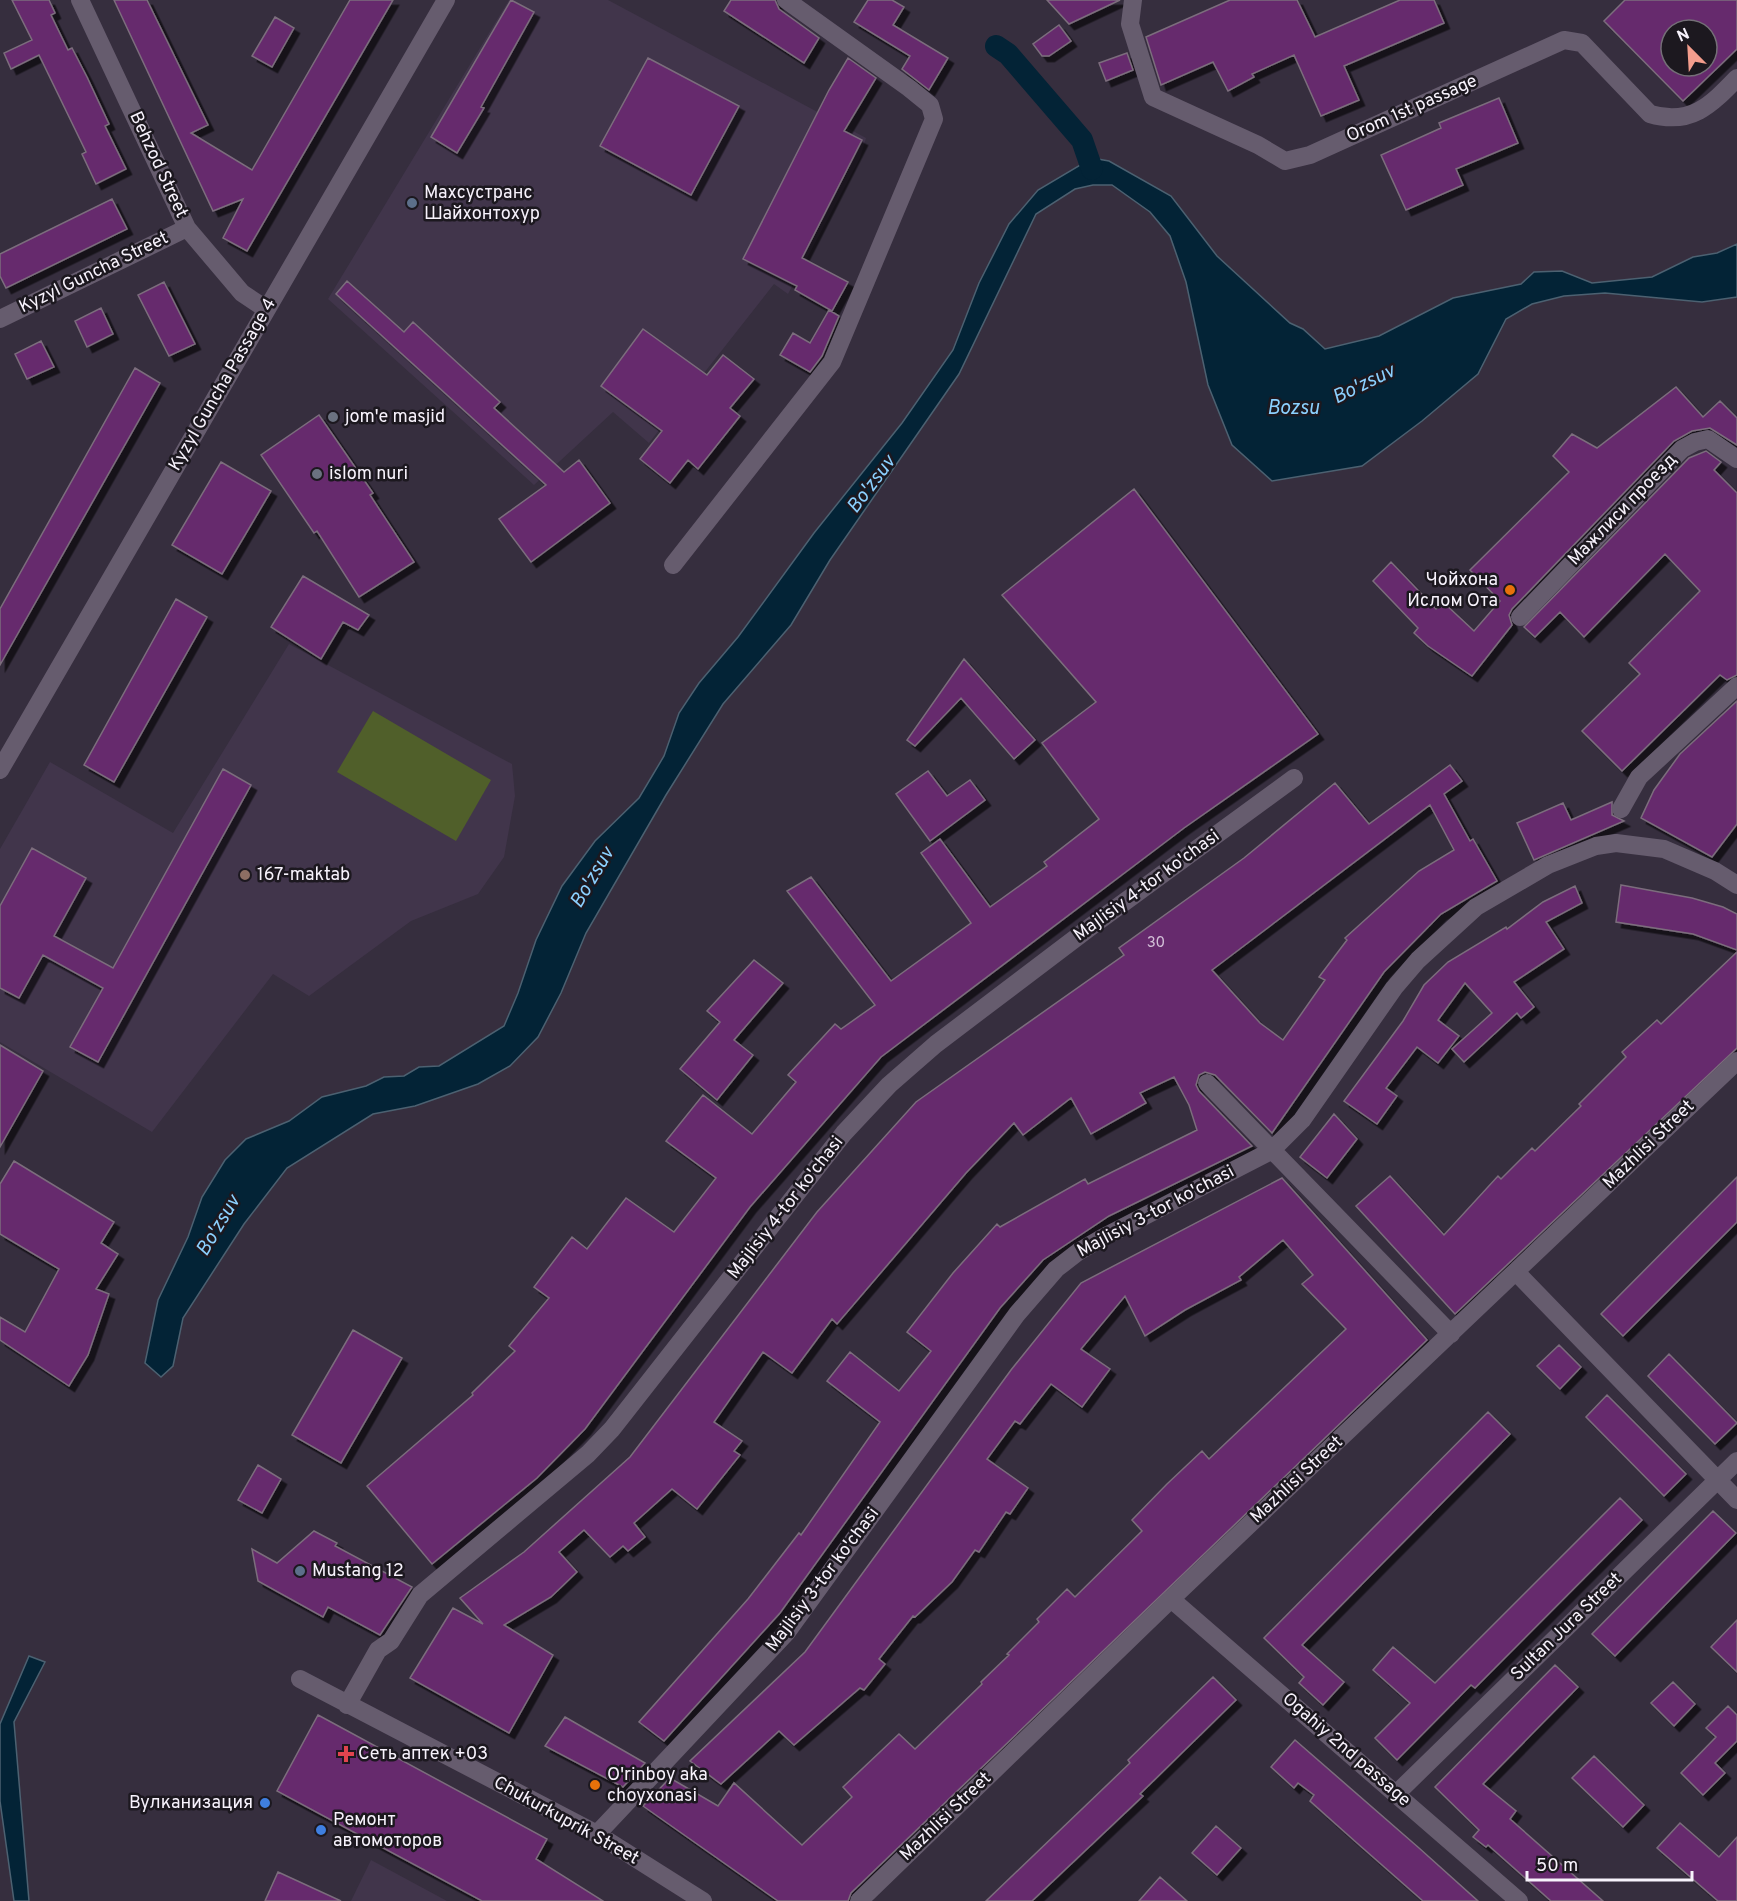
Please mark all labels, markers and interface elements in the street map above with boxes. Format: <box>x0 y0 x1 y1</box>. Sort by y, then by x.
north arrow <box>1659 18 1719 78</box>
text: N <box>1674 25 1693 48</box>
street label: Orom 1st passage <box>1343 70 1481 148</box>
street label: Behzod Street <box>123 108 193 222</box>
place label: Махсустранс Шайхонтохур <box>424 182 540 226</box>
marker: Махсустранс Шайхонтохур <box>405 196 419 210</box>
street label: Kyzyl Guncha Street <box>16 227 172 319</box>
street label: Kyzyl Guncha Passage 4 <box>164 294 282 476</box>
water label: Bo'zsuv <box>1328 358 1402 411</box>
water label: Bozsu <box>1267 396 1320 422</box>
place label: jom'e masjid <box>344 406 445 429</box>
marker: jom'e masjid <box>326 410 340 424</box>
water label: Bo'zsuv <box>842 449 904 519</box>
street label: Мажлиси проезд <box>1564 449 1682 571</box>
place label: islom nuri <box>329 463 408 486</box>
marker: islom nuri <box>310 467 324 481</box>
place label: Чойхона Ислом Ота <box>1407 569 1498 613</box>
marker: Чойхона Ислом Ота <box>1503 583 1517 597</box>
street label: Majlisiy 4-tor ko'chasi <box>1069 825 1225 947</box>
water label: Bo'zsuv <box>565 841 622 913</box>
place label: 167-maktab <box>257 864 350 887</box>
marker: 167-maktab <box>238 868 252 882</box>
house number: 30 <box>1147 934 1165 953</box>
street label: Mazhlisi Street <box>1598 1095 1700 1195</box>
street label: Majlisiy 4-tor ko'chasi <box>723 1132 849 1284</box>
street label: Majlisiy 3-tor ko'chasi <box>1073 1161 1239 1263</box>
water label: Bo'zsuv <box>191 1189 248 1261</box>
street label: Mazhlisi Street <box>1246 1431 1348 1529</box>
street label: Majlisiy 3-tor ko'chasi <box>761 1503 885 1657</box>
place label: Mustang 12 <box>312 1560 404 1583</box>
marker: Mustang 12 <box>293 1564 307 1578</box>
street label: Sultan Jura Street <box>1506 1568 1628 1686</box>
street label: Ogahiy 2nd passage <box>1277 1688 1415 1812</box>
place label: Сеть аптек +03 <box>358 1743 488 1766</box>
marker: Сеть аптек +03 <box>339 1747 353 1761</box>
place label: O'rinboy aka choyxonasi <box>607 1764 708 1808</box>
street label: Mazhlisi Street <box>895 1767 997 1867</box>
street label: Chukurkuprik Street <box>489 1771 643 1871</box>
marker: O'rinboy aka choyxonasi <box>588 1778 602 1792</box>
place label: Вулканизация <box>129 1792 253 1815</box>
marker: Вулканизация <box>258 1796 272 1810</box>
place label: Ремонт автомоторов <box>333 1809 442 1853</box>
marker: Ремонт автомоторов <box>314 1823 328 1837</box>
scale bar <box>1527 1844 1692 1882</box>
text: 50 m <box>1536 1855 1578 1878</box>

